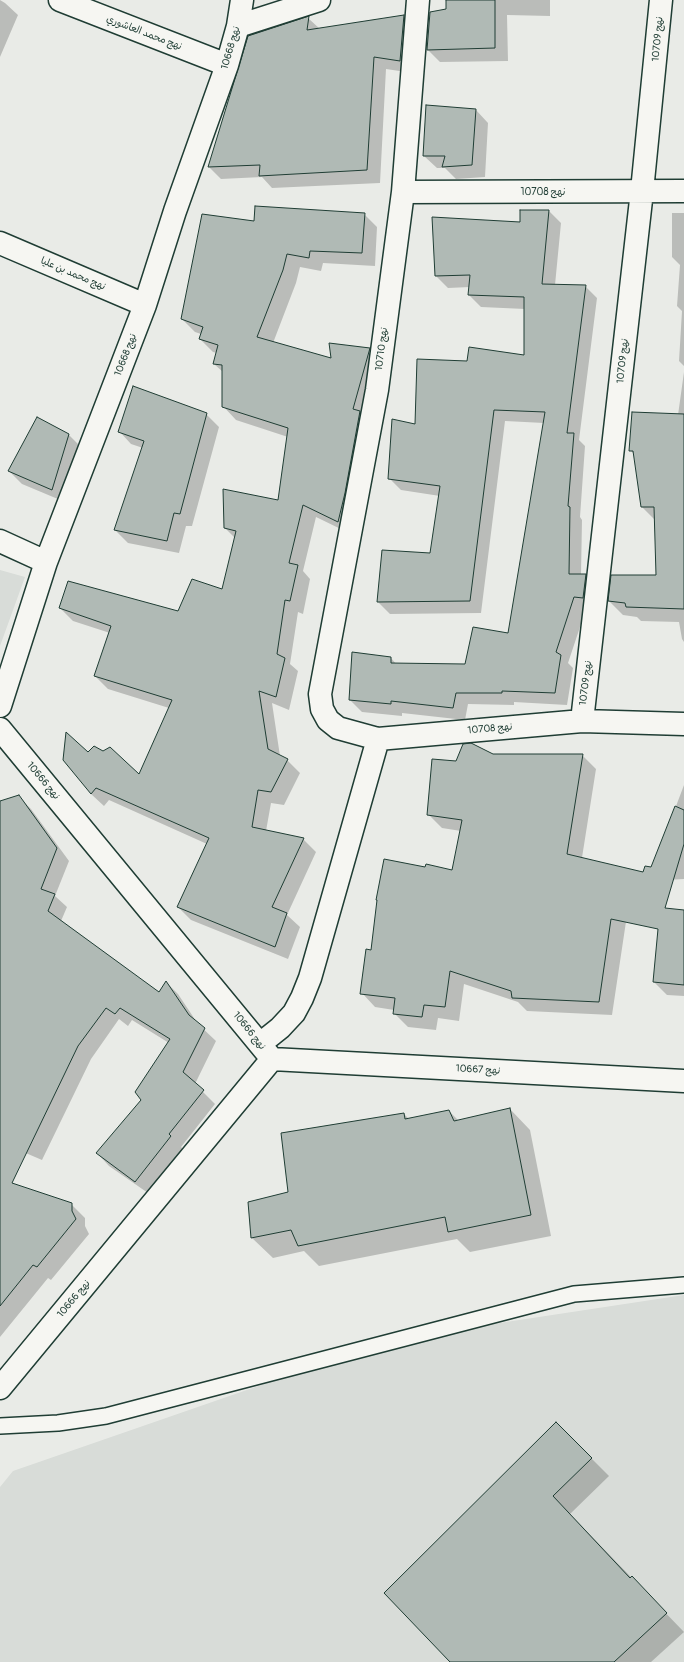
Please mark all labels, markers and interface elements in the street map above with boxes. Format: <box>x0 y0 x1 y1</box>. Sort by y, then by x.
street label: نهج محمد العاشوري <box>104 13 184 53</box>
street label: نهج 10709 <box>650 16 666 62</box>
street label: نهج 10668 <box>219 25 243 71</box>
street label: نهج 10708 <box>521 186 565 198</box>
street label: نهج محمد بن عليا <box>39 255 107 293</box>
street label: نهج 10710 <box>373 327 391 371</box>
street label: نهج 10668 <box>112 332 140 378</box>
street label: نهج 10709 <box>615 338 631 384</box>
street label: نهج 10709 <box>577 660 595 706</box>
street label: نهج 10708 <box>467 721 513 737</box>
street label: نهج 10666 <box>24 760 62 802</box>
street label: نهج 10666 <box>230 1010 268 1052</box>
street label: نهج 10667 <box>455 1063 501 1077</box>
street label: نهج 10666 <box>55 1278 93 1320</box>

